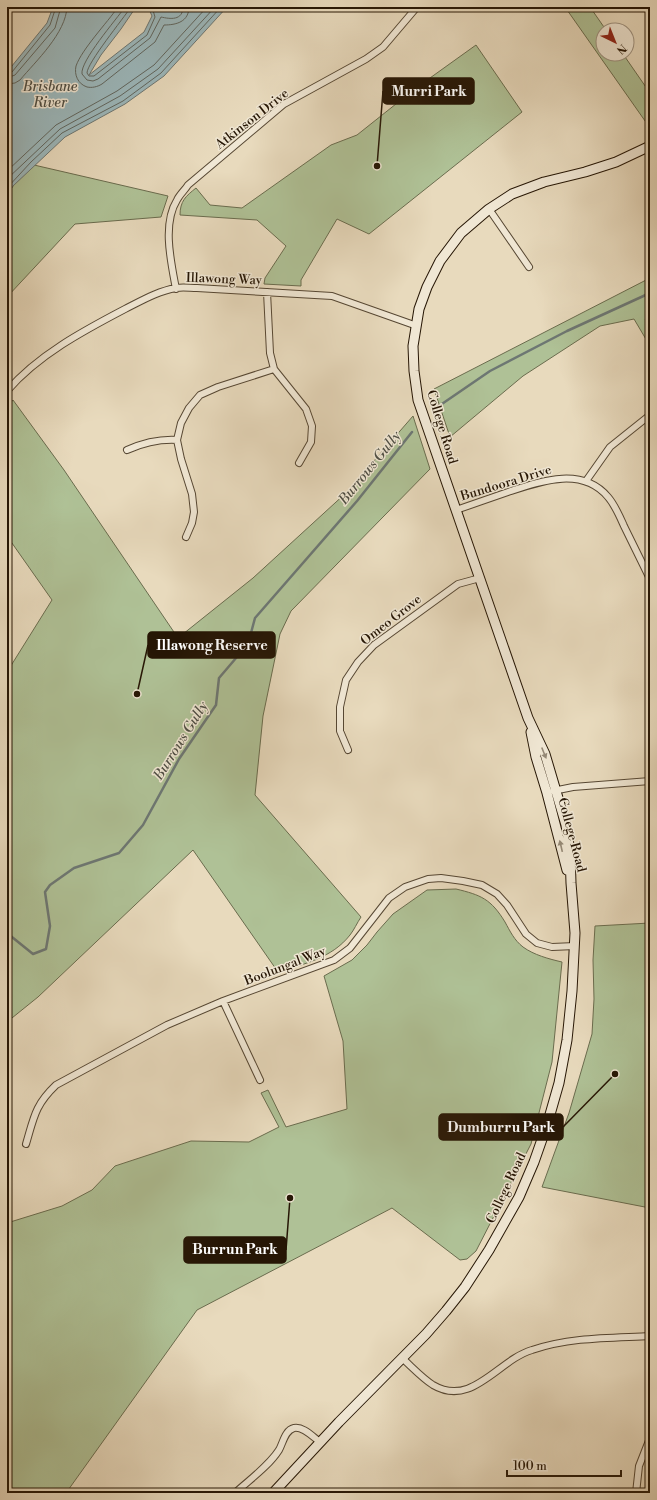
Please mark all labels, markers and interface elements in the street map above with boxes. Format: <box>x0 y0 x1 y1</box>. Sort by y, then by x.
north arrow <box>595 22 635 62</box>
text: N <box>613 40 629 57</box>
water label: Brisbane River <box>22 78 78 112</box>
callout: Murri Park <box>383 78 474 104</box>
text: Murri Park <box>391 83 467 101</box>
street label: Atkinson Drive <box>211 85 292 153</box>
street label: Illawong Way <box>186 270 263 288</box>
street label: College Road <box>423 388 461 466</box>
water label: Burrows Gully <box>334 427 406 509</box>
street label: Bundoora Drive <box>458 461 554 505</box>
street label: Omeo Grove <box>357 591 425 649</box>
callout: Illawong Reserve <box>148 632 275 658</box>
text: Illawong Reserve <box>156 637 268 655</box>
water label: Burrows Gully <box>149 698 213 785</box>
one-way arrow <box>541 748 547 759</box>
street label: College Road <box>554 796 590 875</box>
one-way arrow <box>557 839 563 852</box>
street label: Boolungal Way <box>241 943 329 989</box>
callout: Dumburru Park <box>439 1114 563 1140</box>
text: Dumburru Park <box>447 1119 555 1137</box>
street label: College Road <box>483 1149 530 1226</box>
callout: Burrun Park <box>184 1237 286 1263</box>
text: Burrun Park <box>192 1241 278 1259</box>
scale bar <box>507 1452 621 1478</box>
text: 100 m <box>513 1459 547 1474</box>

